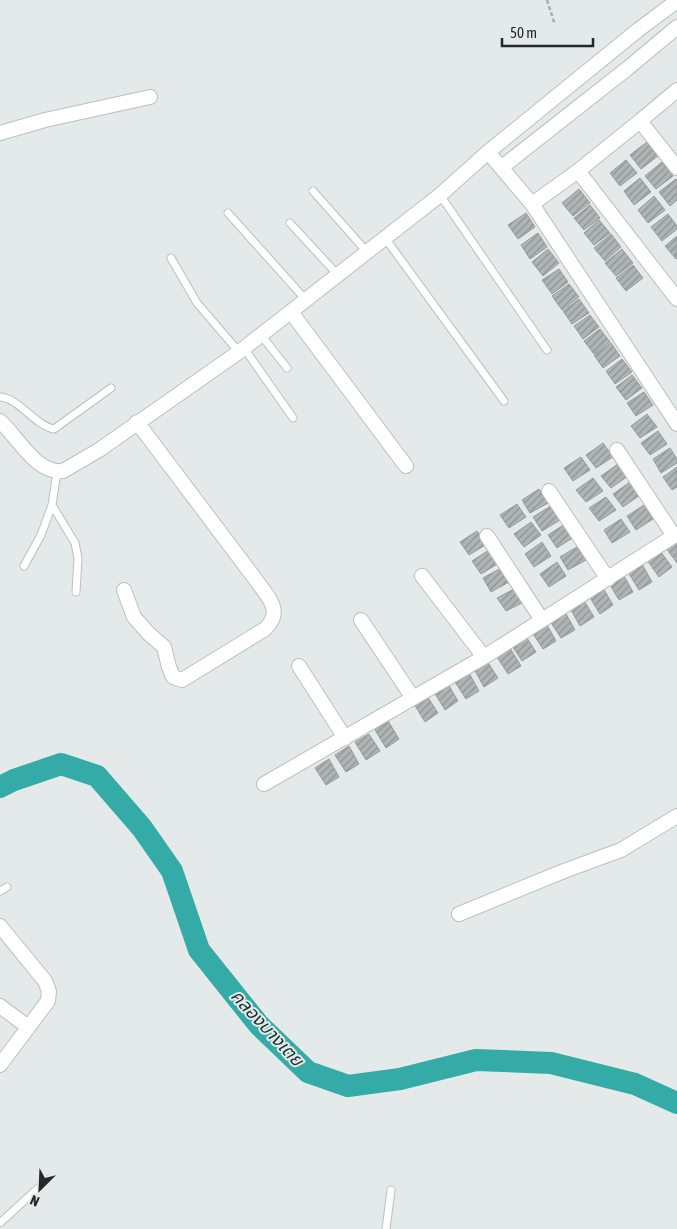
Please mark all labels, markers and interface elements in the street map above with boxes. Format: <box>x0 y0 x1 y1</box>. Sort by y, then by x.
scale bar <box>502 15 593 47</box>
text: 50 m <box>510 24 537 41</box>
water label: คลองบางเตย <box>227 985 309 1071</box>
north arrow <box>15 1164 65 1214</box>
text: N <box>28 1192 42 1210</box>

